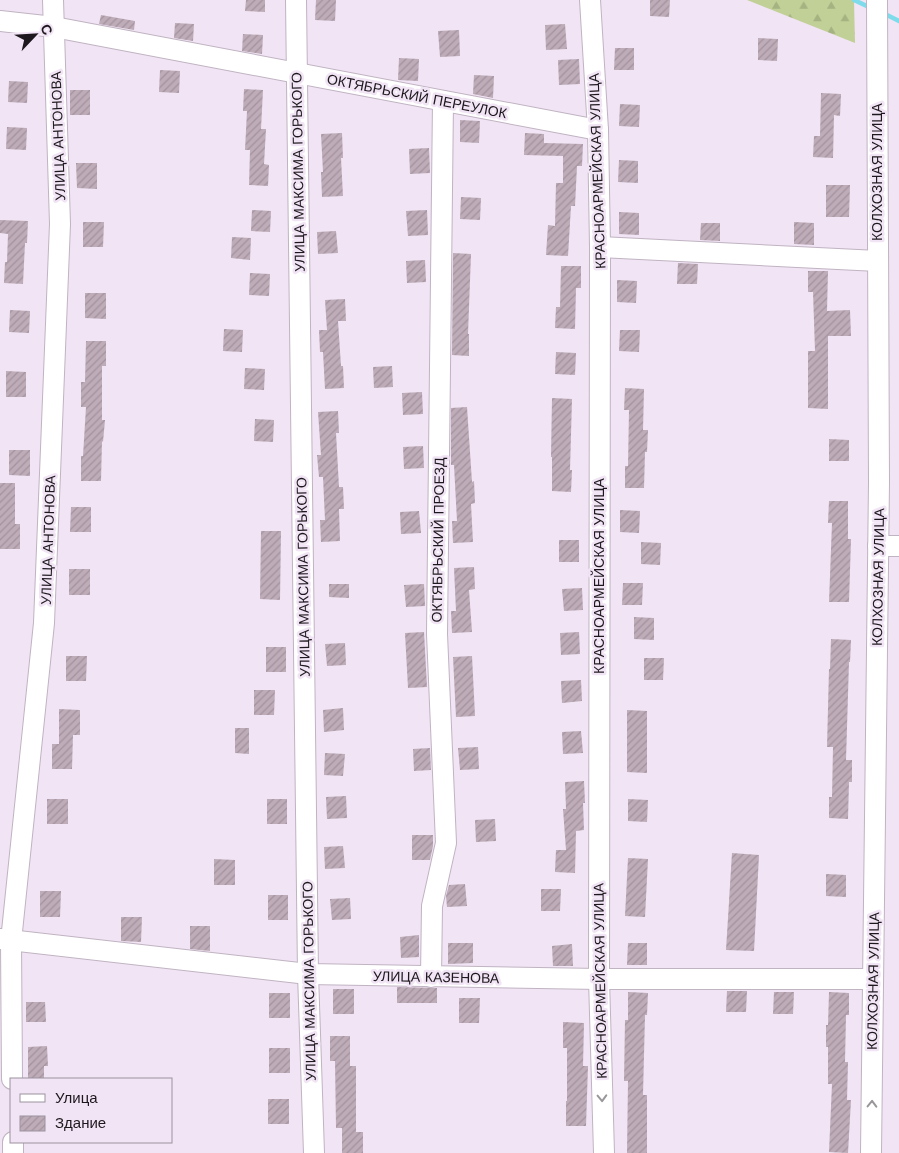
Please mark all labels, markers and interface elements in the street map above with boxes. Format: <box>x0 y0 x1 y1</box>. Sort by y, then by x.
north arrow <box>10 10 60 60</box>
text: С <box>37 22 56 37</box>
street label: УЛИЦА АНТОНОВА <box>48 70 68 201</box>
street label: ОКТЯБРЬСКИЙ ПЕРЕУЛОК <box>326 70 509 121</box>
street label: УЛИЦА МАКСИМА ГОРЬКОГО <box>288 72 308 272</box>
street label: КРАСНОАРМЕЙСКАЯ УЛИЦА <box>585 72 608 269</box>
street label: КОЛХОЗНАЯ УЛИЦА <box>869 102 885 241</box>
street label: ОКТЯБРЬСКИЙ ПРОЕЗД <box>428 457 447 623</box>
street label: УЛИЦА АНТОНОВА <box>38 474 58 605</box>
street label: УЛИЦА МАКСИМА ГОРЬКОГО <box>293 477 313 677</box>
street label: КРАСНОАРМЕЙСКАЯ УЛИЦА <box>590 477 607 674</box>
street label: КОЛХОЗНАЯ УЛИЦА <box>869 507 887 646</box>
street label: УЛИЦА МАКСИМА ГОРЬКОГО <box>299 881 319 1081</box>
street label: КРАСНОАРМЕЙСКАЯ УЛИЦА <box>589 882 610 1079</box>
street label: КОЛХОЗНАЯ УЛИЦА <box>864 911 882 1050</box>
street label: УЛИЦА КАЗЕНОВА <box>373 968 500 986</box>
legend <box>10 1078 172 1143</box>
text: Улица <box>55 1089 98 1107</box>
one-way arrow <box>597 1094 607 1102</box>
one-way arrow <box>867 1100 877 1108</box>
text: Здание <box>55 1114 106 1132</box>

